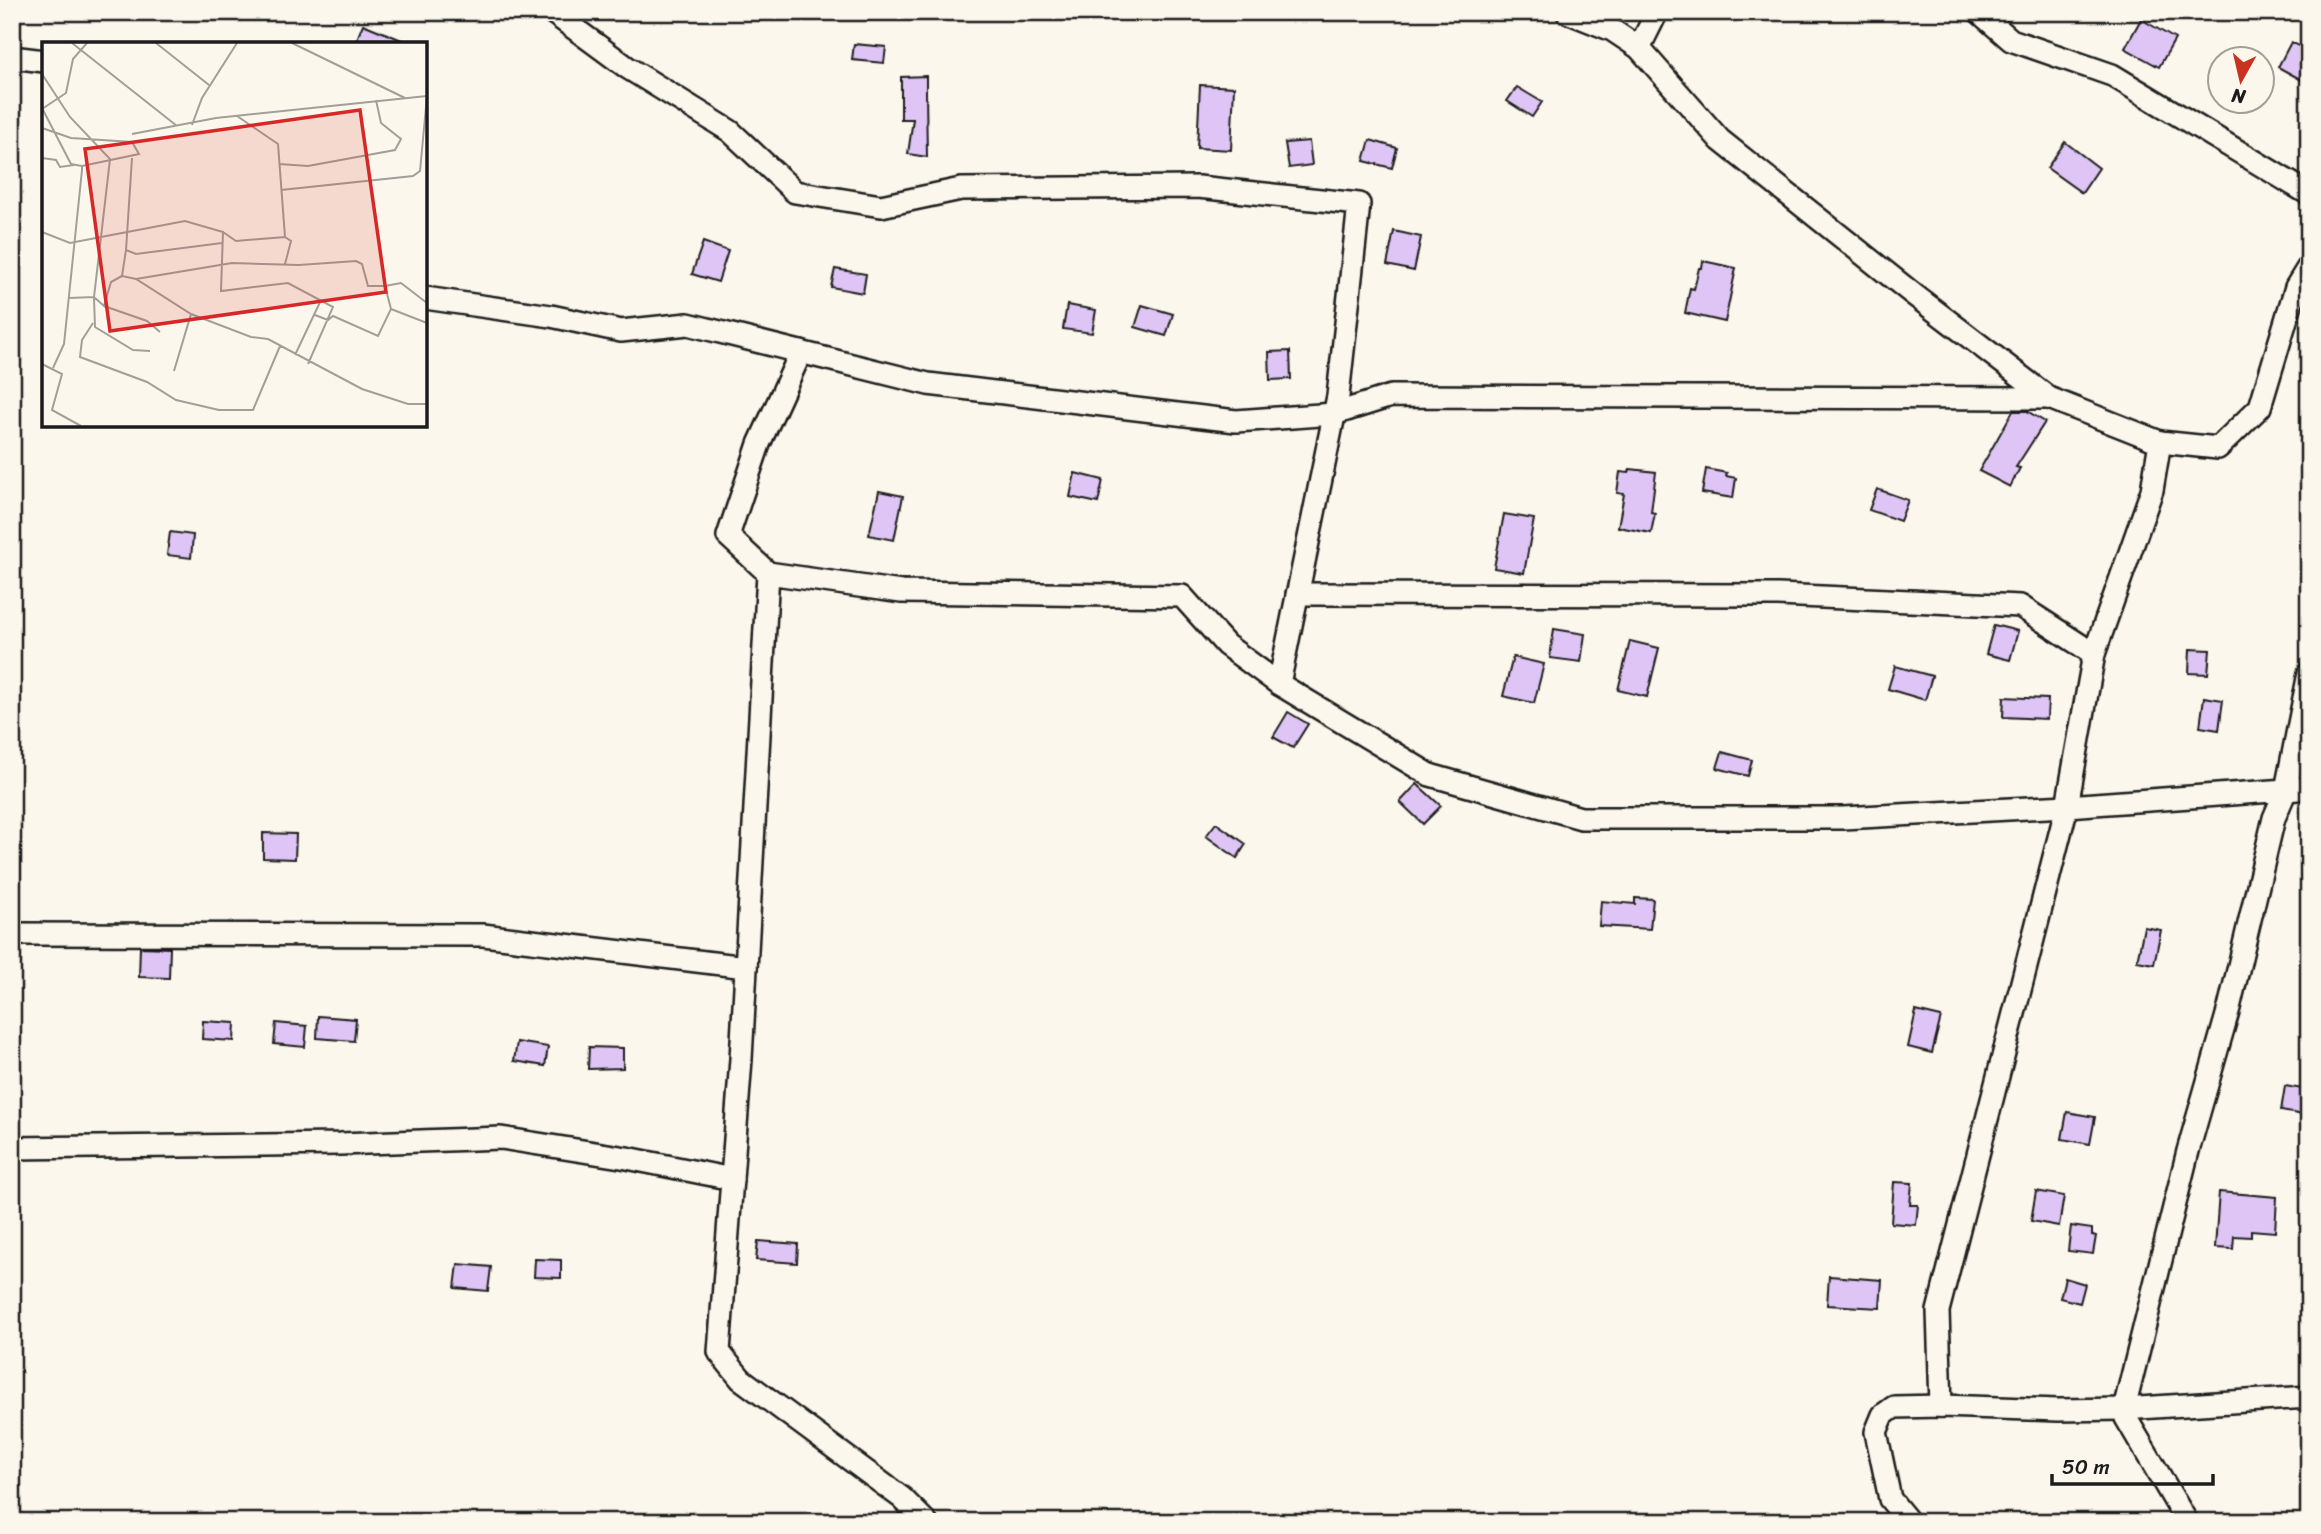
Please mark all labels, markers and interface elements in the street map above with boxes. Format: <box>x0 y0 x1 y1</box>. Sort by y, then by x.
inset map <box>42 42 427 427</box>
north arrow <box>2206 46 2276 116</box>
text: N <box>2229 79 2249 114</box>
scale bar <box>2052 1443 2212 1487</box>
text: 50 m <box>2062 1448 2110 1486</box>

